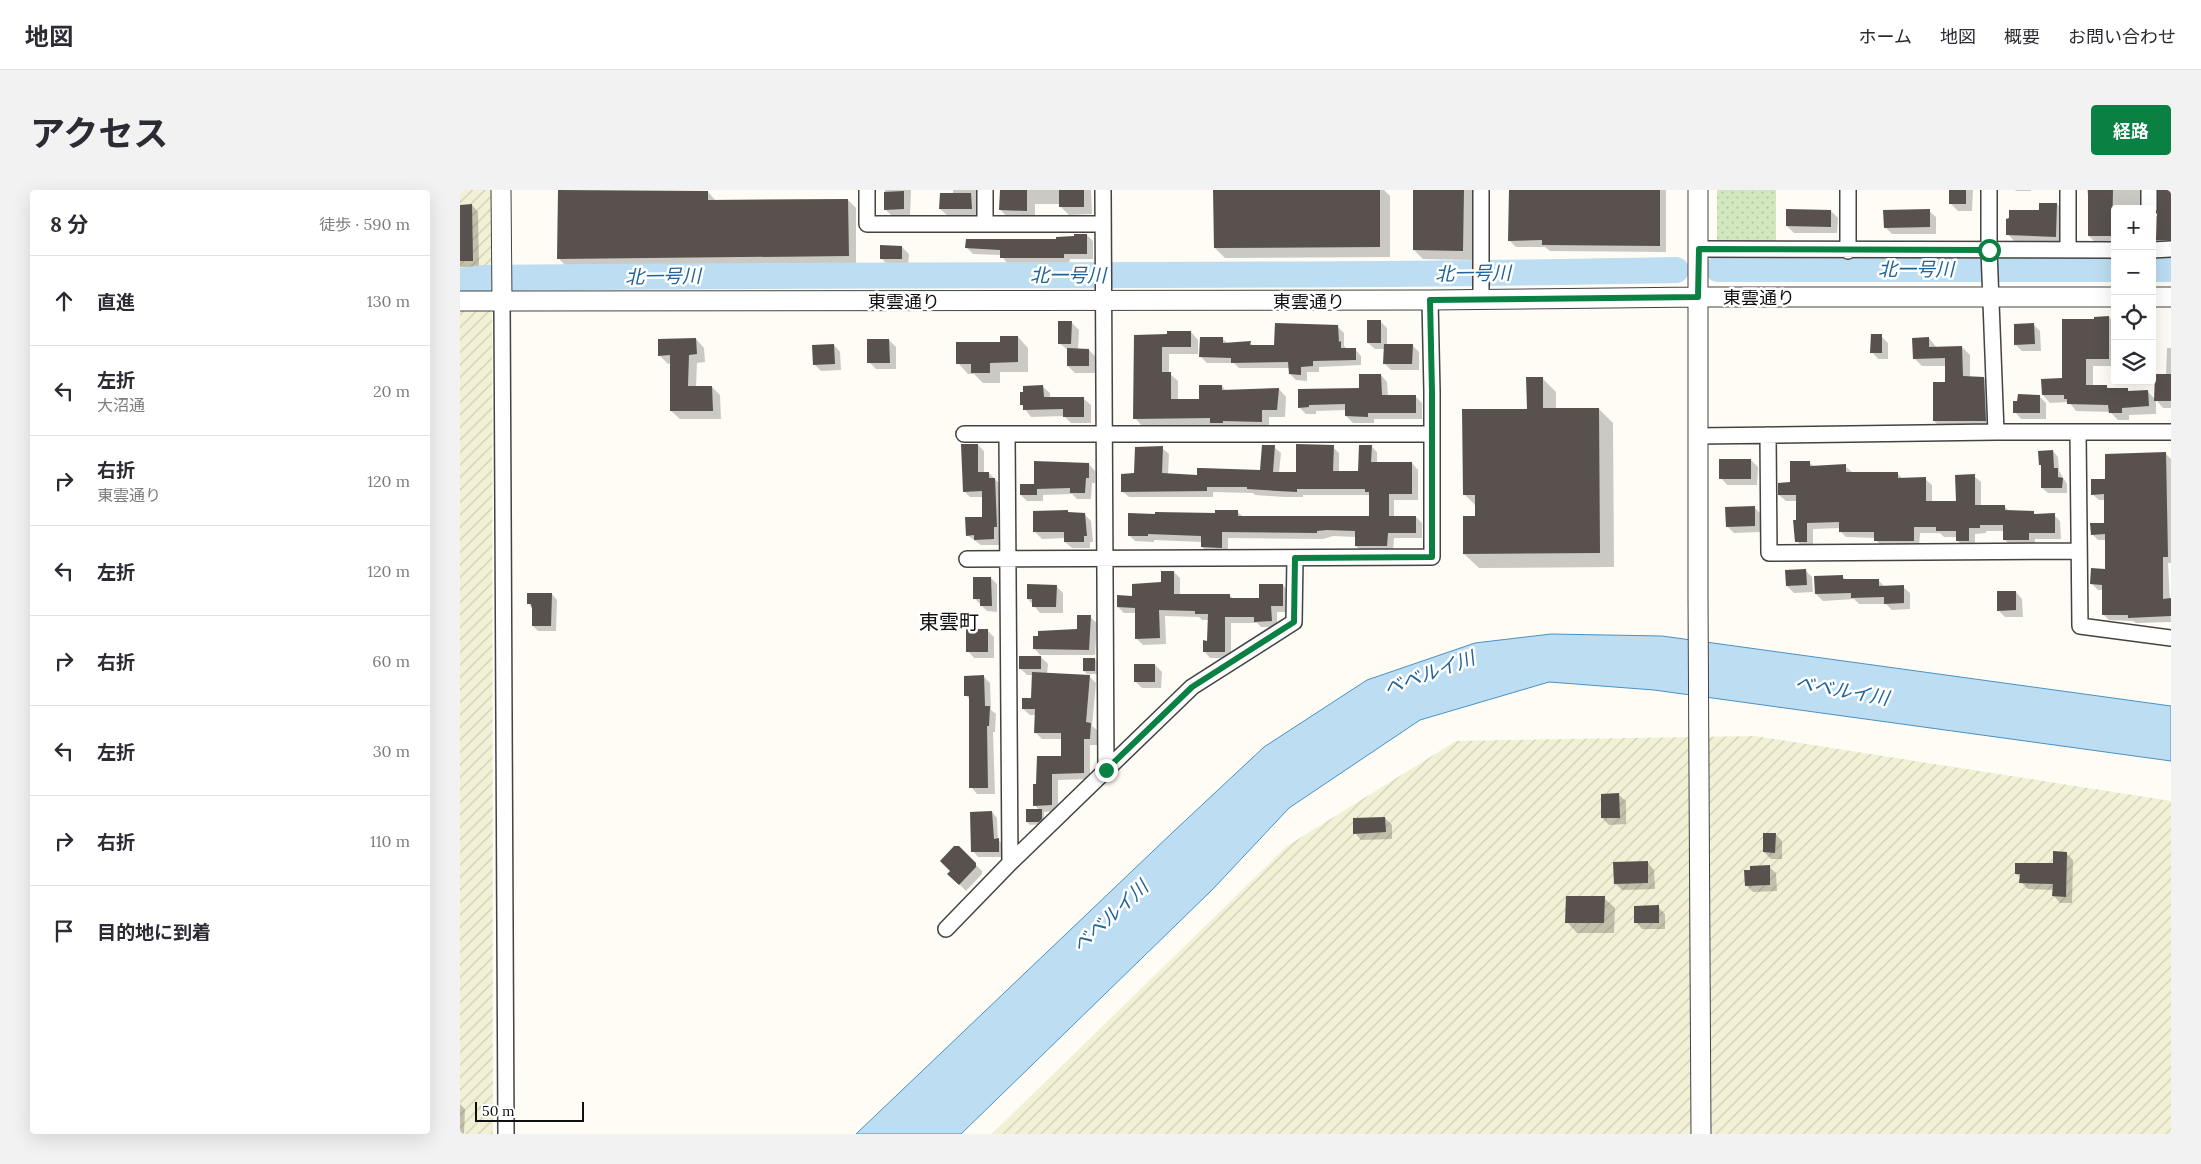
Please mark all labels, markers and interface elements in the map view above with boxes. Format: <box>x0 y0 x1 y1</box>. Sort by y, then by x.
text: 地図 <box>25 21 73 52</box>
text: ホーム <box>1859 25 1912 48</box>
text: 地図 <box>1940 25 1976 48</box>
text: 概要 <box>2004 25 2040 48</box>
text: お問い合わせ <box>2068 25 2176 48</box>
button: 経路 <box>2091 105 2171 155</box>
text: アクセス <box>30 111 168 156</box>
map controls <box>2111 205 2156 385</box>
button: + <box>2111 205 2156 250</box>
text: 8 分 <box>50 211 89 238</box>
text: 徒歩 · 590 m <box>319 214 410 234</box>
route start <box>1978 239 2001 262</box>
button: − <box>2111 250 2156 295</box>
water label: 北一号川 <box>1878 257 1956 281</box>
water label: 北一号川 <box>1435 260 1513 286</box>
water label: 北一号川 <box>625 263 703 289</box>
water label: 北一号川 <box>1030 263 1108 287</box>
street label: 東雲通り <box>1723 286 1795 309</box>
icon: ahead <box>50 287 78 315</box>
text: 直進 <box>97 290 135 314</box>
street label: 東雲通り <box>868 290 940 313</box>
street label: 東雲通り <box>1273 290 1345 313</box>
text: 130 m <box>367 291 410 311</box>
button: locate <box>2111 295 2156 340</box>
button: layers <box>2111 340 2156 385</box>
text: 左折 <box>97 368 135 392</box>
icon: left <box>50 377 78 405</box>
text: 20 m <box>373 381 410 401</box>
text: 大沼通 <box>97 395 145 415</box>
text: 右折 <box>97 458 135 482</box>
icon: right <box>50 467 78 495</box>
text: 120 m <box>367 471 410 491</box>
text: 東雲通り <box>97 485 161 505</box>
icon: left <box>50 557 78 585</box>
text: 左折 <box>97 560 135 584</box>
text: 120 m <box>367 561 410 581</box>
district label: 東雲町 <box>919 609 979 634</box>
water label: ベベルイ川 <box>1380 645 1480 701</box>
icon: right <box>50 647 78 675</box>
text: 右折 <box>97 650 135 674</box>
text: 60 m <box>372 651 410 671</box>
water label: ベベルイ川 <box>1793 670 1893 710</box>
icon: left <box>50 737 78 765</box>
text: 左折 <box>97 740 135 764</box>
text: 30 m <box>373 741 410 761</box>
route end <box>1095 759 1118 782</box>
icon: right <box>50 827 78 855</box>
text: 右折 <box>97 830 135 854</box>
text: 110 m <box>370 831 410 851</box>
water label: ベベルイ川 <box>1067 873 1154 957</box>
icon: arrive <box>50 917 78 945</box>
text: 目的地に到着 <box>97 920 211 944</box>
scale bar <box>475 1099 584 1122</box>
text: 50 m <box>482 1102 515 1120</box>

